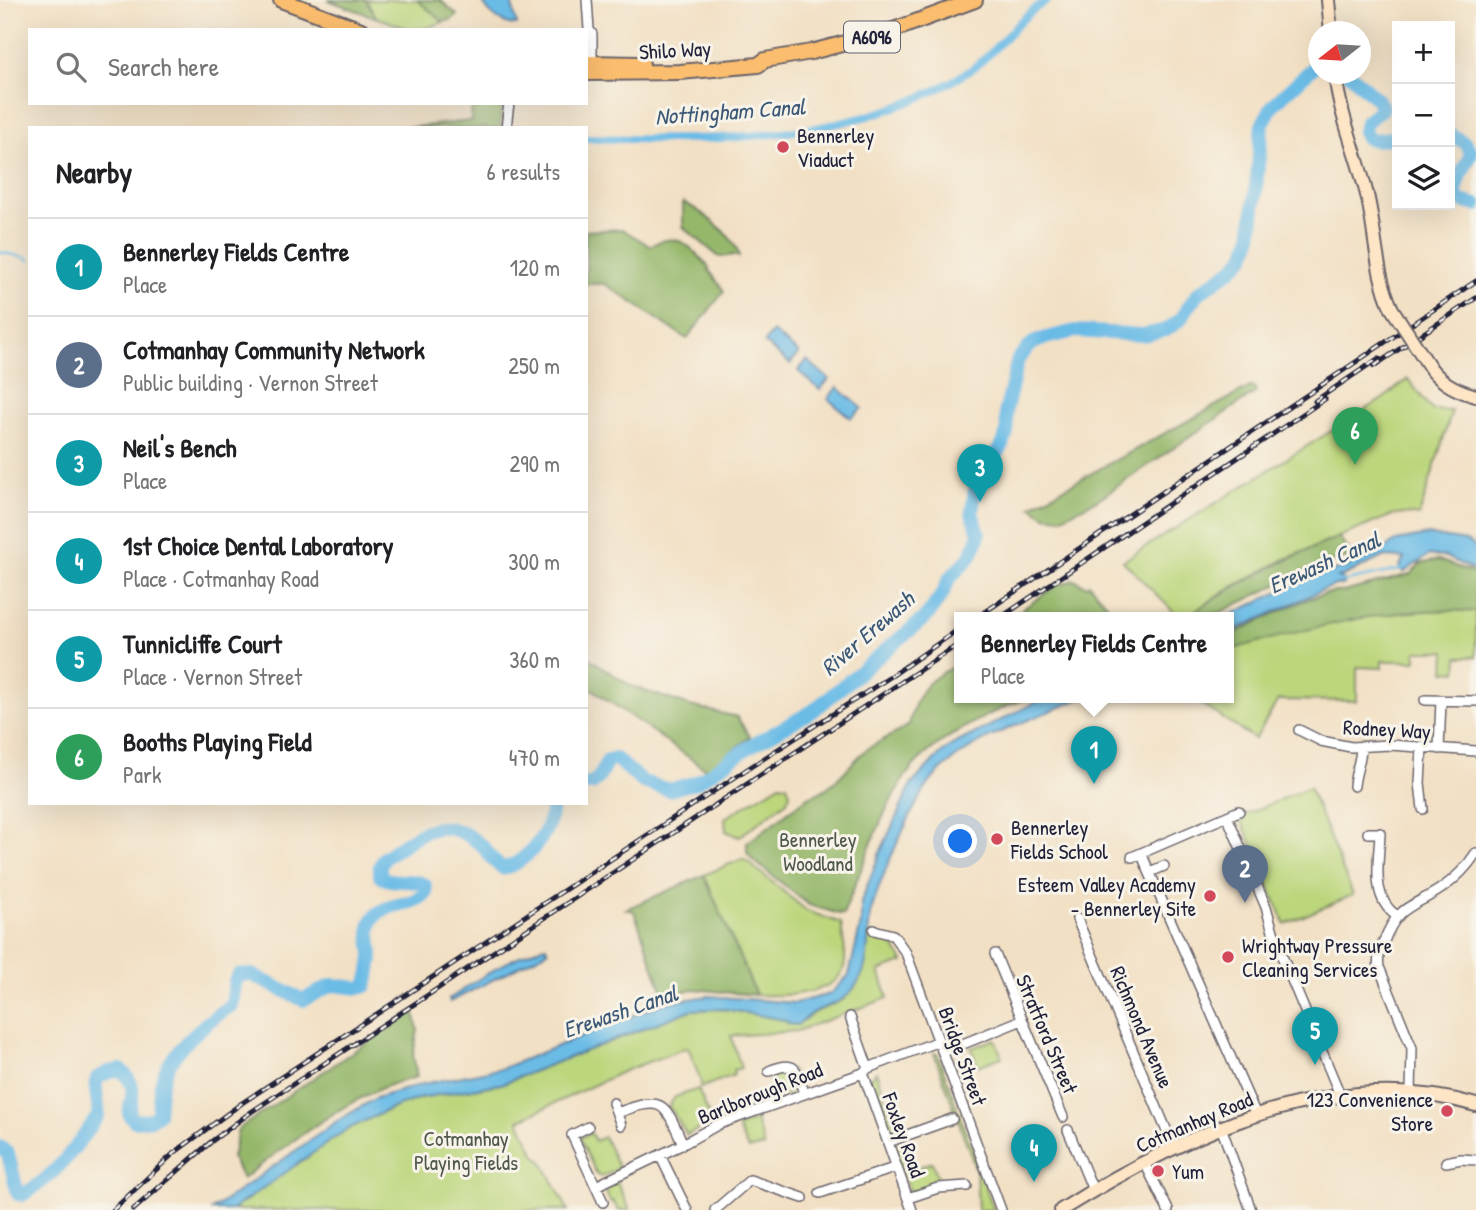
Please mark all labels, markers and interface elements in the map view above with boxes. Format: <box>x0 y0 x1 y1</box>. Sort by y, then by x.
north arrow <box>1308 21 1371 84</box>
map controls <box>1392 21 1455 210</box>
button: + <box>1392 21 1455 84</box>
road number: A6096 <box>844 22 900 52</box>
search box <box>28 28 588 105</box>
street label: Shilo Way <box>638 34 712 66</box>
icon: search <box>52 48 90 86</box>
text: Search here <box>108 49 219 84</box>
button: − <box>1392 84 1455 147</box>
water label: Nottingham Canal <box>654 90 807 133</box>
place label: Bennerley Viaduct <box>797 121 874 174</box>
marker: Bennerley Viaduct <box>775 139 791 155</box>
button: layers <box>1392 147 1455 210</box>
text: Nearby <box>56 152 132 192</box>
text: 6 results <box>487 156 560 187</box>
text: Bennerley Fields Centre <box>123 234 349 269</box>
text: 1 <box>75 252 83 283</box>
text: 120 m <box>510 252 560 283</box>
text: Place <box>123 269 167 300</box>
text: Cotmanhay Community Network <box>123 332 425 367</box>
text: 2 <box>74 350 84 381</box>
text: 250 m <box>508 350 560 381</box>
text: Public building · Vernon Street <box>123 367 378 398</box>
pin: 6 <box>1332 407 1378 465</box>
text: Neil's Bench <box>123 430 236 465</box>
pin: 3 <box>957 444 1003 502</box>
text: 3 <box>74 448 84 479</box>
text: 290 m <box>510 448 560 479</box>
text: Place <box>123 465 167 496</box>
water label: Erewash Canal <box>1263 523 1385 600</box>
text: 1st Choice Dental Laboratory <box>123 528 393 563</box>
text: 4 <box>75 546 83 577</box>
text: 300 m <box>508 546 560 577</box>
text: Place · Cotmanhay Road <box>123 563 319 594</box>
water label: River Erewash <box>814 583 921 682</box>
popup <box>954 612 1234 703</box>
text: Bennerley Fields Centre <box>981 625 1207 660</box>
text: Tunnicliffe Court <box>123 626 282 661</box>
text: 5 <box>74 644 84 675</box>
text: 360 m <box>509 644 560 675</box>
text: Place <box>981 660 1025 691</box>
text: Place · Vernon Street <box>123 661 302 692</box>
street label: Rodney Way <box>1342 712 1432 746</box>
text: Booths Playing Field <box>123 724 312 759</box>
pin: 1 <box>1071 726 1117 784</box>
text: 6 <box>74 742 84 773</box>
text: 470 m <box>509 742 560 773</box>
text: Park <box>123 759 161 790</box>
place label: Bennerley Fields School <box>1010 813 1108 866</box>
your location <box>943 824 977 858</box>
park label: Bennerley Woodland <box>779 825 857 878</box>
marker: Bennerley Fields School <box>989 831 1005 847</box>
pin: 2 <box>1222 845 1268 903</box>
place label: Esteem Valley Academy - Bennerley Site <box>1018 870 1196 923</box>
marker: Esteem Valley Academy - Bennerley Site <box>1202 888 1218 904</box>
place label: Wrightway Pressure Cleaning Services <box>1242 931 1392 984</box>
marker: Wrightway Pressure Cleaning Services <box>1220 949 1236 965</box>
street label: Richmond Avenue <box>1103 962 1181 1092</box>
street label: Stratford Street <box>1009 970 1085 1099</box>
water label: Erewash Canal <box>559 977 682 1045</box>
street label: Bridge Street <box>932 1003 995 1110</box>
pin: 5 <box>1292 1007 1338 1065</box>
street label: Barlborough Road <box>693 1055 827 1131</box>
street label: Cotmanhay Road <box>1131 1084 1257 1160</box>
place label: 123 Convenience Store <box>1307 1085 1433 1138</box>
street label: Foxley Road <box>875 1088 933 1181</box>
marker: 123 Convenience Store <box>1439 1103 1455 1119</box>
park label: Cotmanhay Playing Fields <box>414 1124 518 1177</box>
pin: 4 <box>1011 1124 1057 1182</box>
place label: Yum <box>1172 1157 1204 1186</box>
marker: Yum <box>1150 1163 1166 1179</box>

